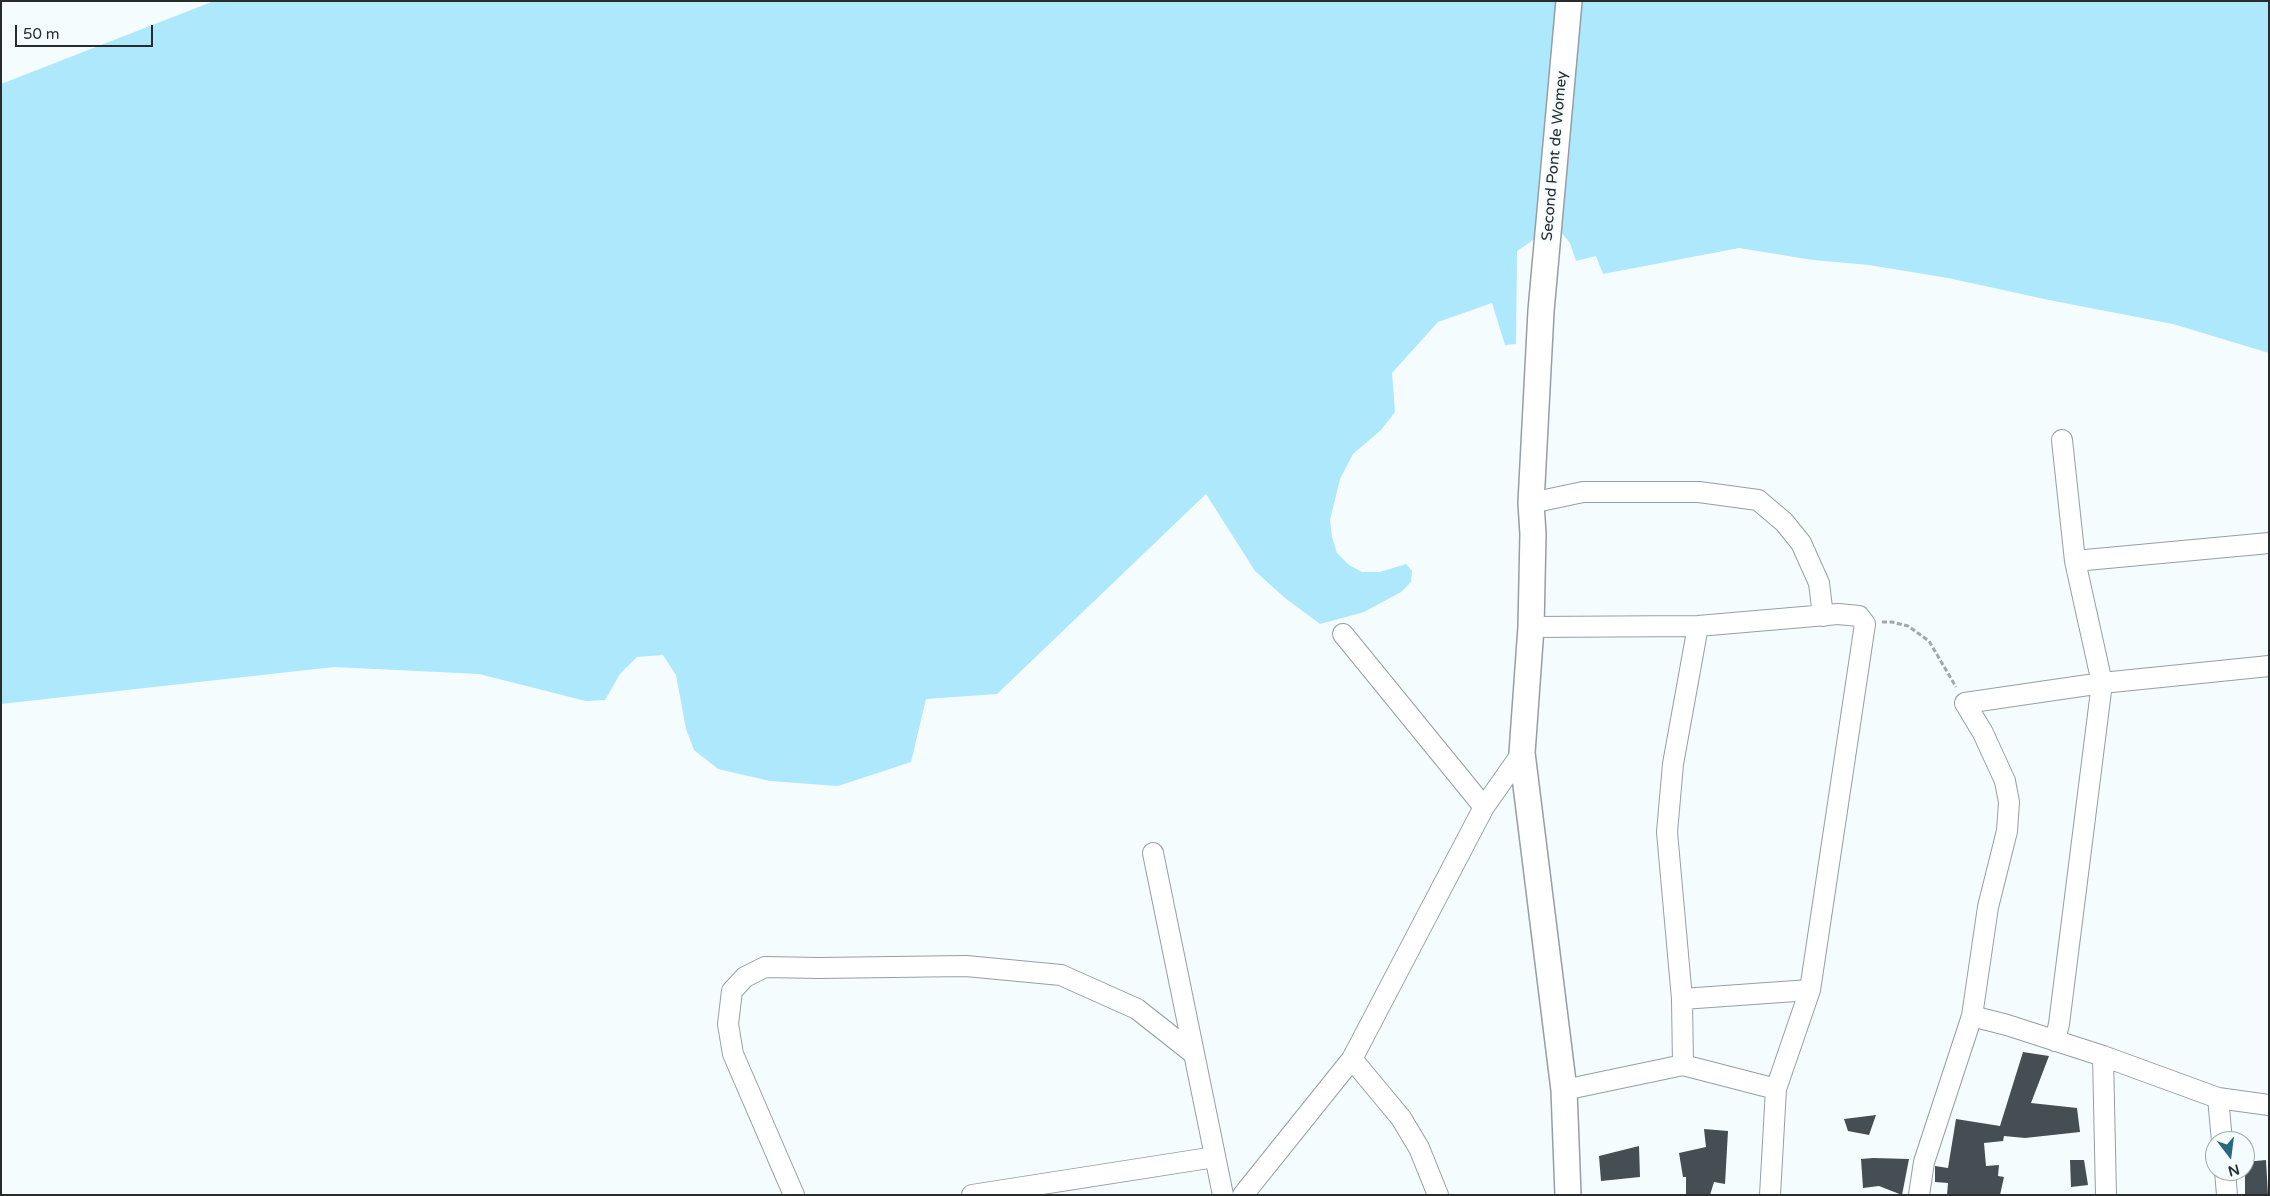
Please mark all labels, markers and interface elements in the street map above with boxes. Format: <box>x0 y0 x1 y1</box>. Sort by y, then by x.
scale bar <box>18 15 155 47</box>
text: 50 m <box>23 25 60 43</box>
street label: Second Pont de Womey <box>1539 70 1571 242</box>
north arrow <box>2205 1131 2255 1181</box>
text: N <box>2226 1160 2241 1180</box>

